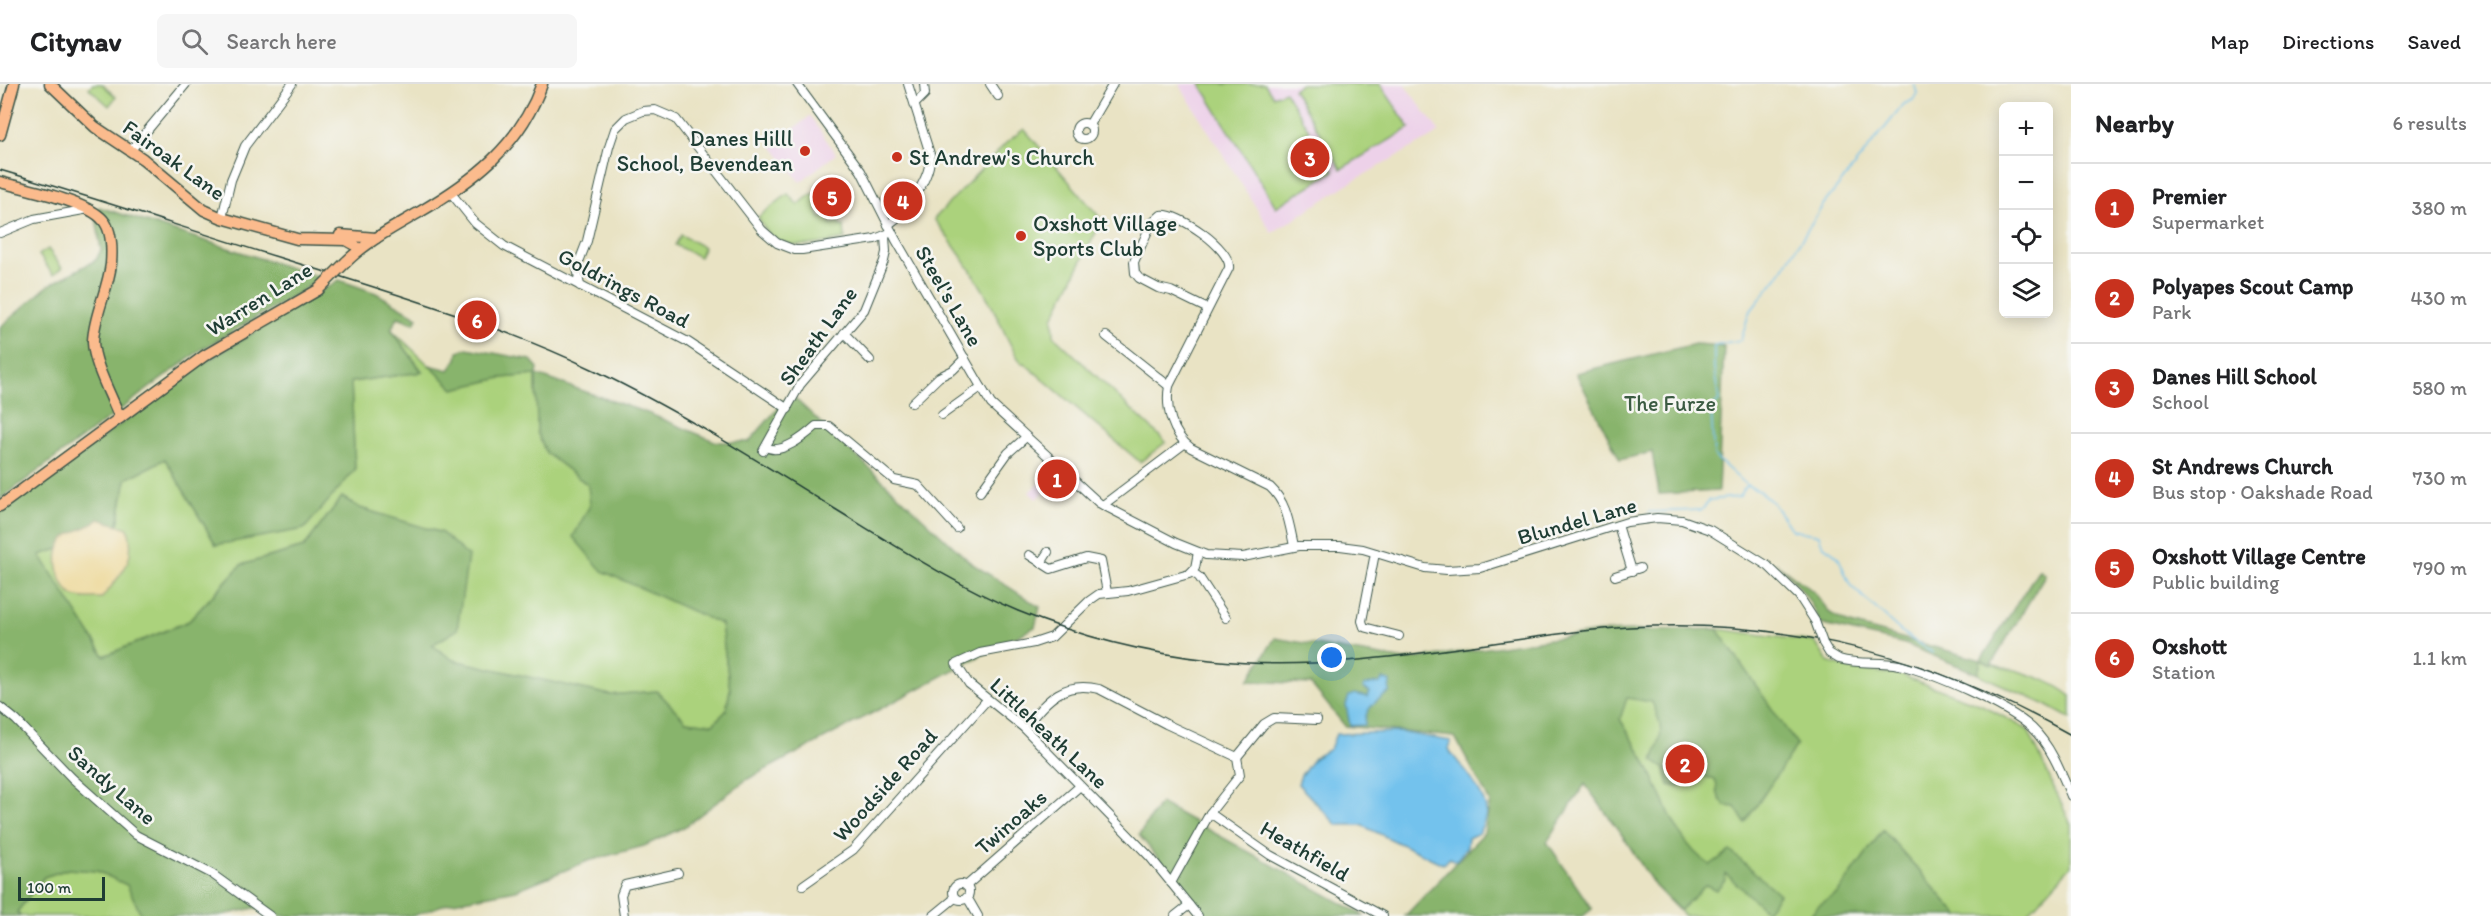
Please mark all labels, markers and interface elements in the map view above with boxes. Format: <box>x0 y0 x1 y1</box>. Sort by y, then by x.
search box <box>157 14 577 68</box>
text: Citynav <box>30 24 121 58</box>
icon: search <box>178 25 211 58</box>
text: Search here <box>226 28 337 55</box>
text: Map <box>2211 29 2249 54</box>
text: Directions <box>2282 29 2374 54</box>
text: Saved <box>2407 29 2461 54</box>
map controls <box>1999 102 2053 318</box>
button: + <box>1999 102 2053 156</box>
text: Nearby <box>2095 107 2174 139</box>
text: 6 results <box>2393 111 2467 135</box>
street label: Fairoak Lane <box>117 114 231 206</box>
place label: Danes Hilll School, Bevendean <box>617 125 794 177</box>
pin: 3 <box>1290 136 1330 181</box>
marker: Danes Hilll School, Bevendean <box>798 144 812 158</box>
place label: St Andrew's Church <box>909 144 1094 171</box>
marker: St Andrew's Church <box>890 150 904 164</box>
button: − <box>1999 156 2053 210</box>
pin: 5 <box>812 174 852 220</box>
pin: 4 <box>884 178 922 224</box>
text: Premier <box>2152 183 2226 210</box>
text: 1 <box>2110 196 2119 220</box>
text: 380 m <box>2412 196 2467 220</box>
place label: Oxshott Village Sports Club <box>1033 210 1177 262</box>
button: locate <box>1999 210 2053 264</box>
text: Supermarket <box>2152 210 2264 234</box>
marker: Oxshott Village Sports Club <box>1014 229 1028 243</box>
street label: Steel's Lane <box>909 241 989 351</box>
street label: Goldrings Road <box>553 242 695 334</box>
street label: Warren Lane <box>201 256 317 342</box>
button: layers <box>1999 264 2053 318</box>
text: Polyapes Scout Camp <box>2152 273 2353 300</box>
street label: Sheath Lane <box>773 281 863 391</box>
text: 2 <box>2109 286 2120 310</box>
text: 430 m <box>2410 286 2467 310</box>
pin: 6 <box>458 298 496 342</box>
text: Park <box>2152 300 2191 324</box>
text: Danes Hill School <box>2152 363 2317 390</box>
text: 3 <box>2109 376 2120 400</box>
text: 580 m <box>2412 376 2467 400</box>
park label: The Furze <box>1624 390 1716 417</box>
text: School <box>2152 390 2209 414</box>
text: St Andrews Church <box>2152 453 2333 480</box>
pin: 1 <box>1038 456 1076 502</box>
text: 4 <box>2108 466 2121 490</box>
text: 730 m <box>2413 466 2467 490</box>
text: Bus stop · Oakshade Road <box>2152 480 2373 504</box>
street label: Blundel Lane <box>1514 491 1640 551</box>
text: Oxshott Village Centre <box>2152 543 2366 570</box>
text: 5 <box>2109 556 2120 580</box>
text: 790 m <box>2413 556 2467 580</box>
text: Public building <box>2152 570 2279 594</box>
text: Oxshott <box>2152 633 2227 660</box>
your location <box>1317 643 1346 672</box>
text: 6 <box>2109 646 2120 670</box>
text: 1.1 km <box>2413 646 2467 670</box>
text: Station <box>2152 660 2215 684</box>
street label: Littleheath Lane <box>984 671 1114 795</box>
street label: Woodside Road <box>827 723 943 847</box>
street label: Sandy Lane <box>62 739 162 831</box>
pin: 2 <box>1666 742 1704 786</box>
street label: Twinoaks <box>970 783 1052 861</box>
street label: Heathfield <box>1255 815 1355 887</box>
scale bar <box>18 874 105 902</box>
text: 100 m <box>27 878 71 897</box>

